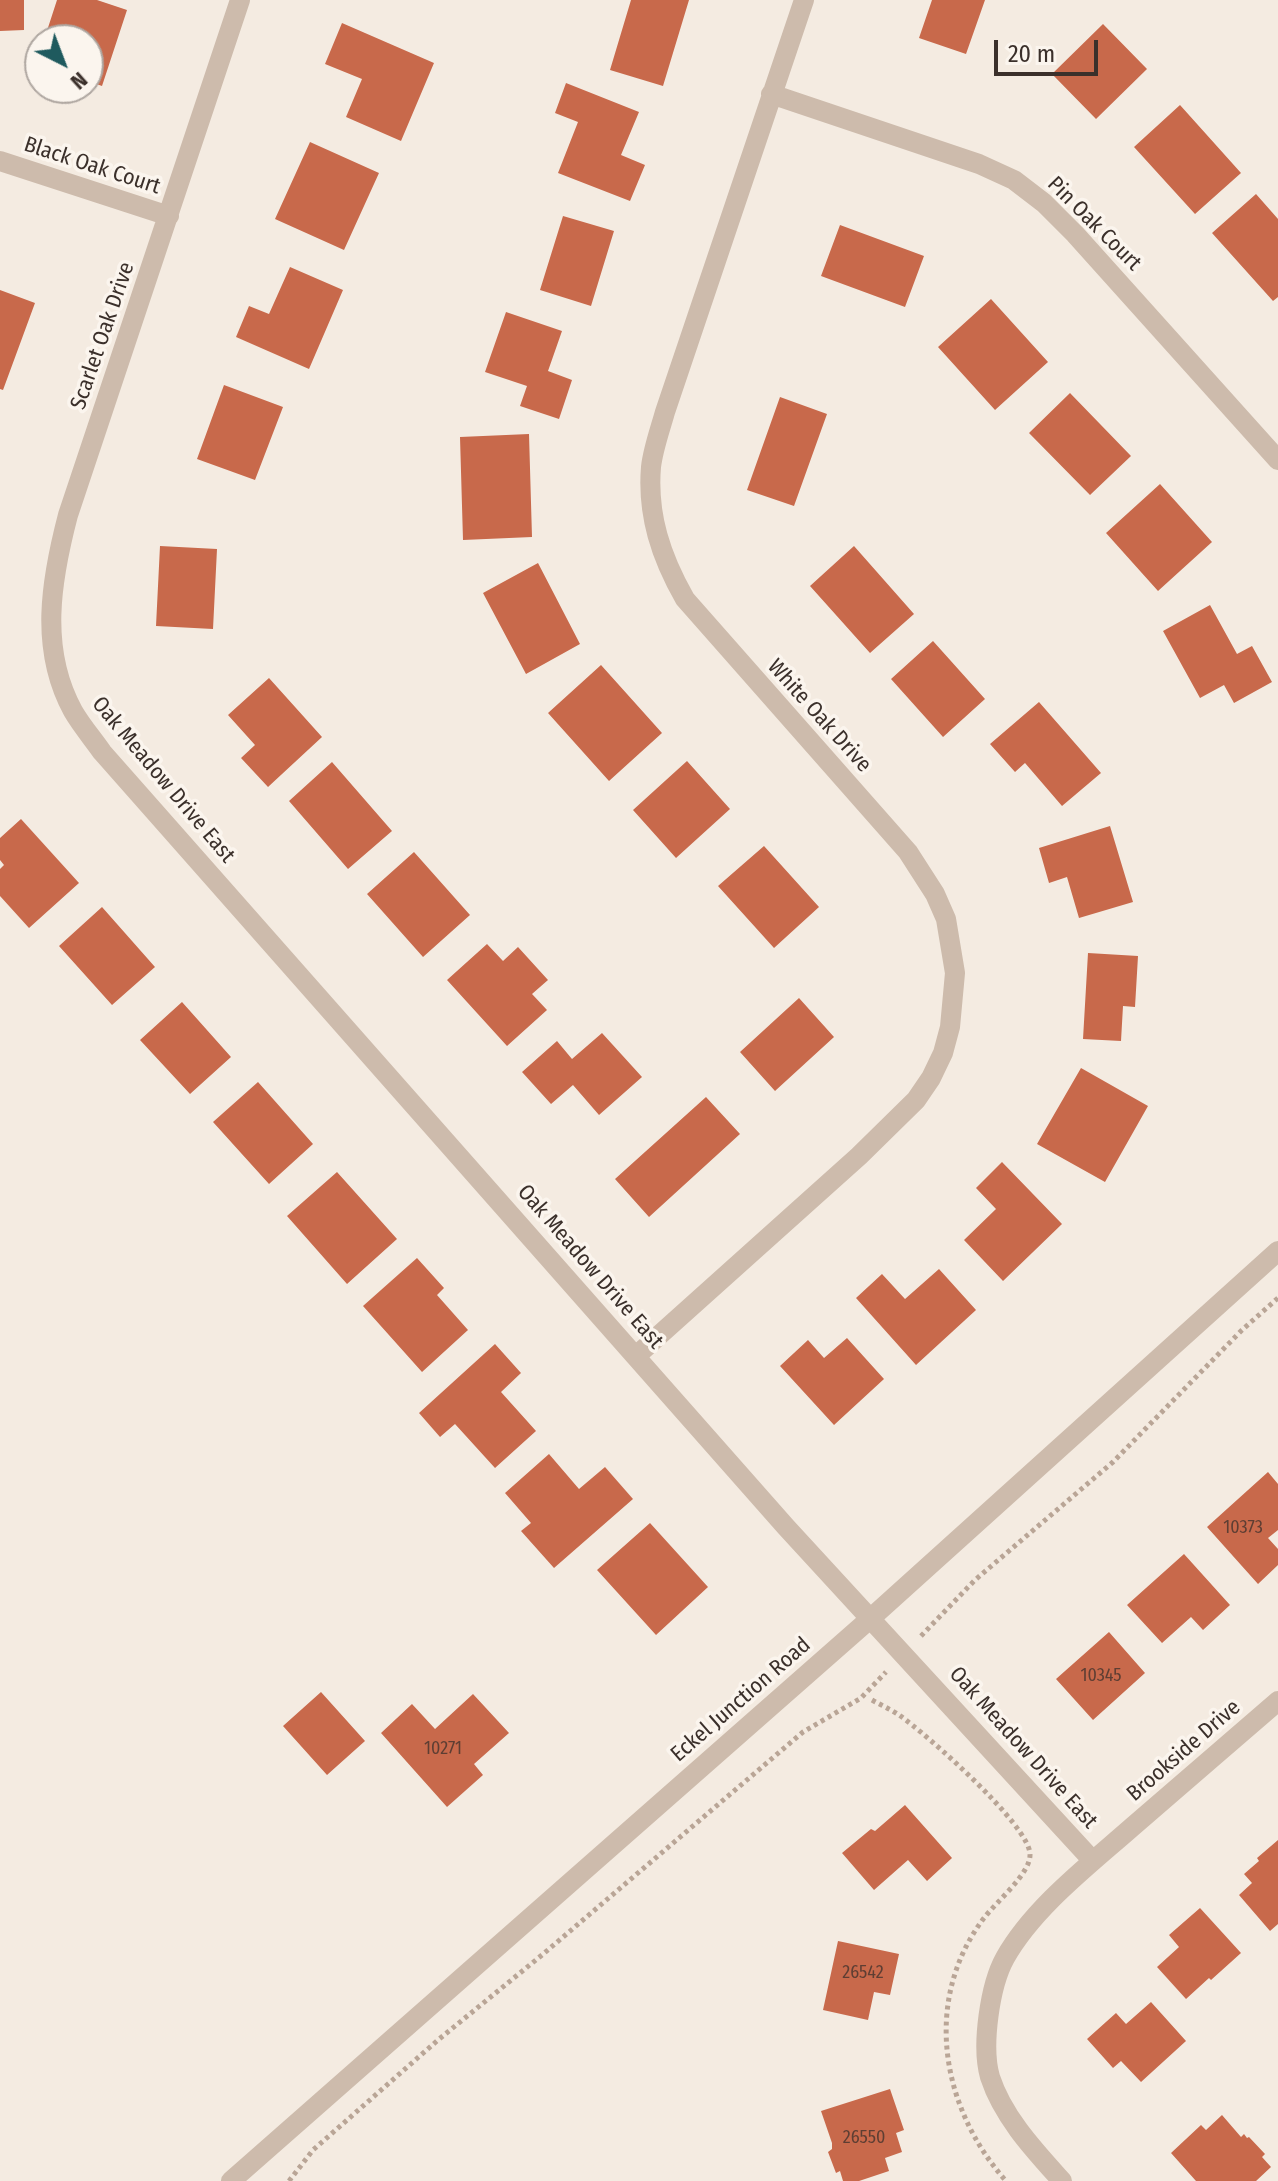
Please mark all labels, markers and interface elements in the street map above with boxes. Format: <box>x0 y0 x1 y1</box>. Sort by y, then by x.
north arrow <box>24 24 104 104</box>
scale bar <box>998 24 1102 74</box>
text: 20 m <box>1008 40 1055 68</box>
text: N <box>65 66 93 95</box>
street label: Black Oak Court <box>20 132 164 200</box>
street label: Pin Oak Court <box>1041 171 1147 277</box>
street label: Scarlet Oak Drive <box>65 259 141 413</box>
street label: White Oak Drive <box>761 654 877 778</box>
street label: Oak Meadow Drive East <box>86 692 240 868</box>
street label: Oak Meadow Drive East <box>512 1180 668 1354</box>
house number: 10373 <box>1223 1517 1263 1539</box>
street label: Eckel Junction Road <box>666 1632 816 1768</box>
street label: Oak Meadow Drive East <box>943 1662 1103 1834</box>
house number: 10345 <box>1080 1665 1122 1687</box>
street label: Brookside Drive <box>1122 1695 1246 1807</box>
house number: 10271 <box>424 1738 462 1760</box>
house number: 26542 <box>842 1962 884 1984</box>
house number: 26550 <box>843 2127 885 2149</box>

